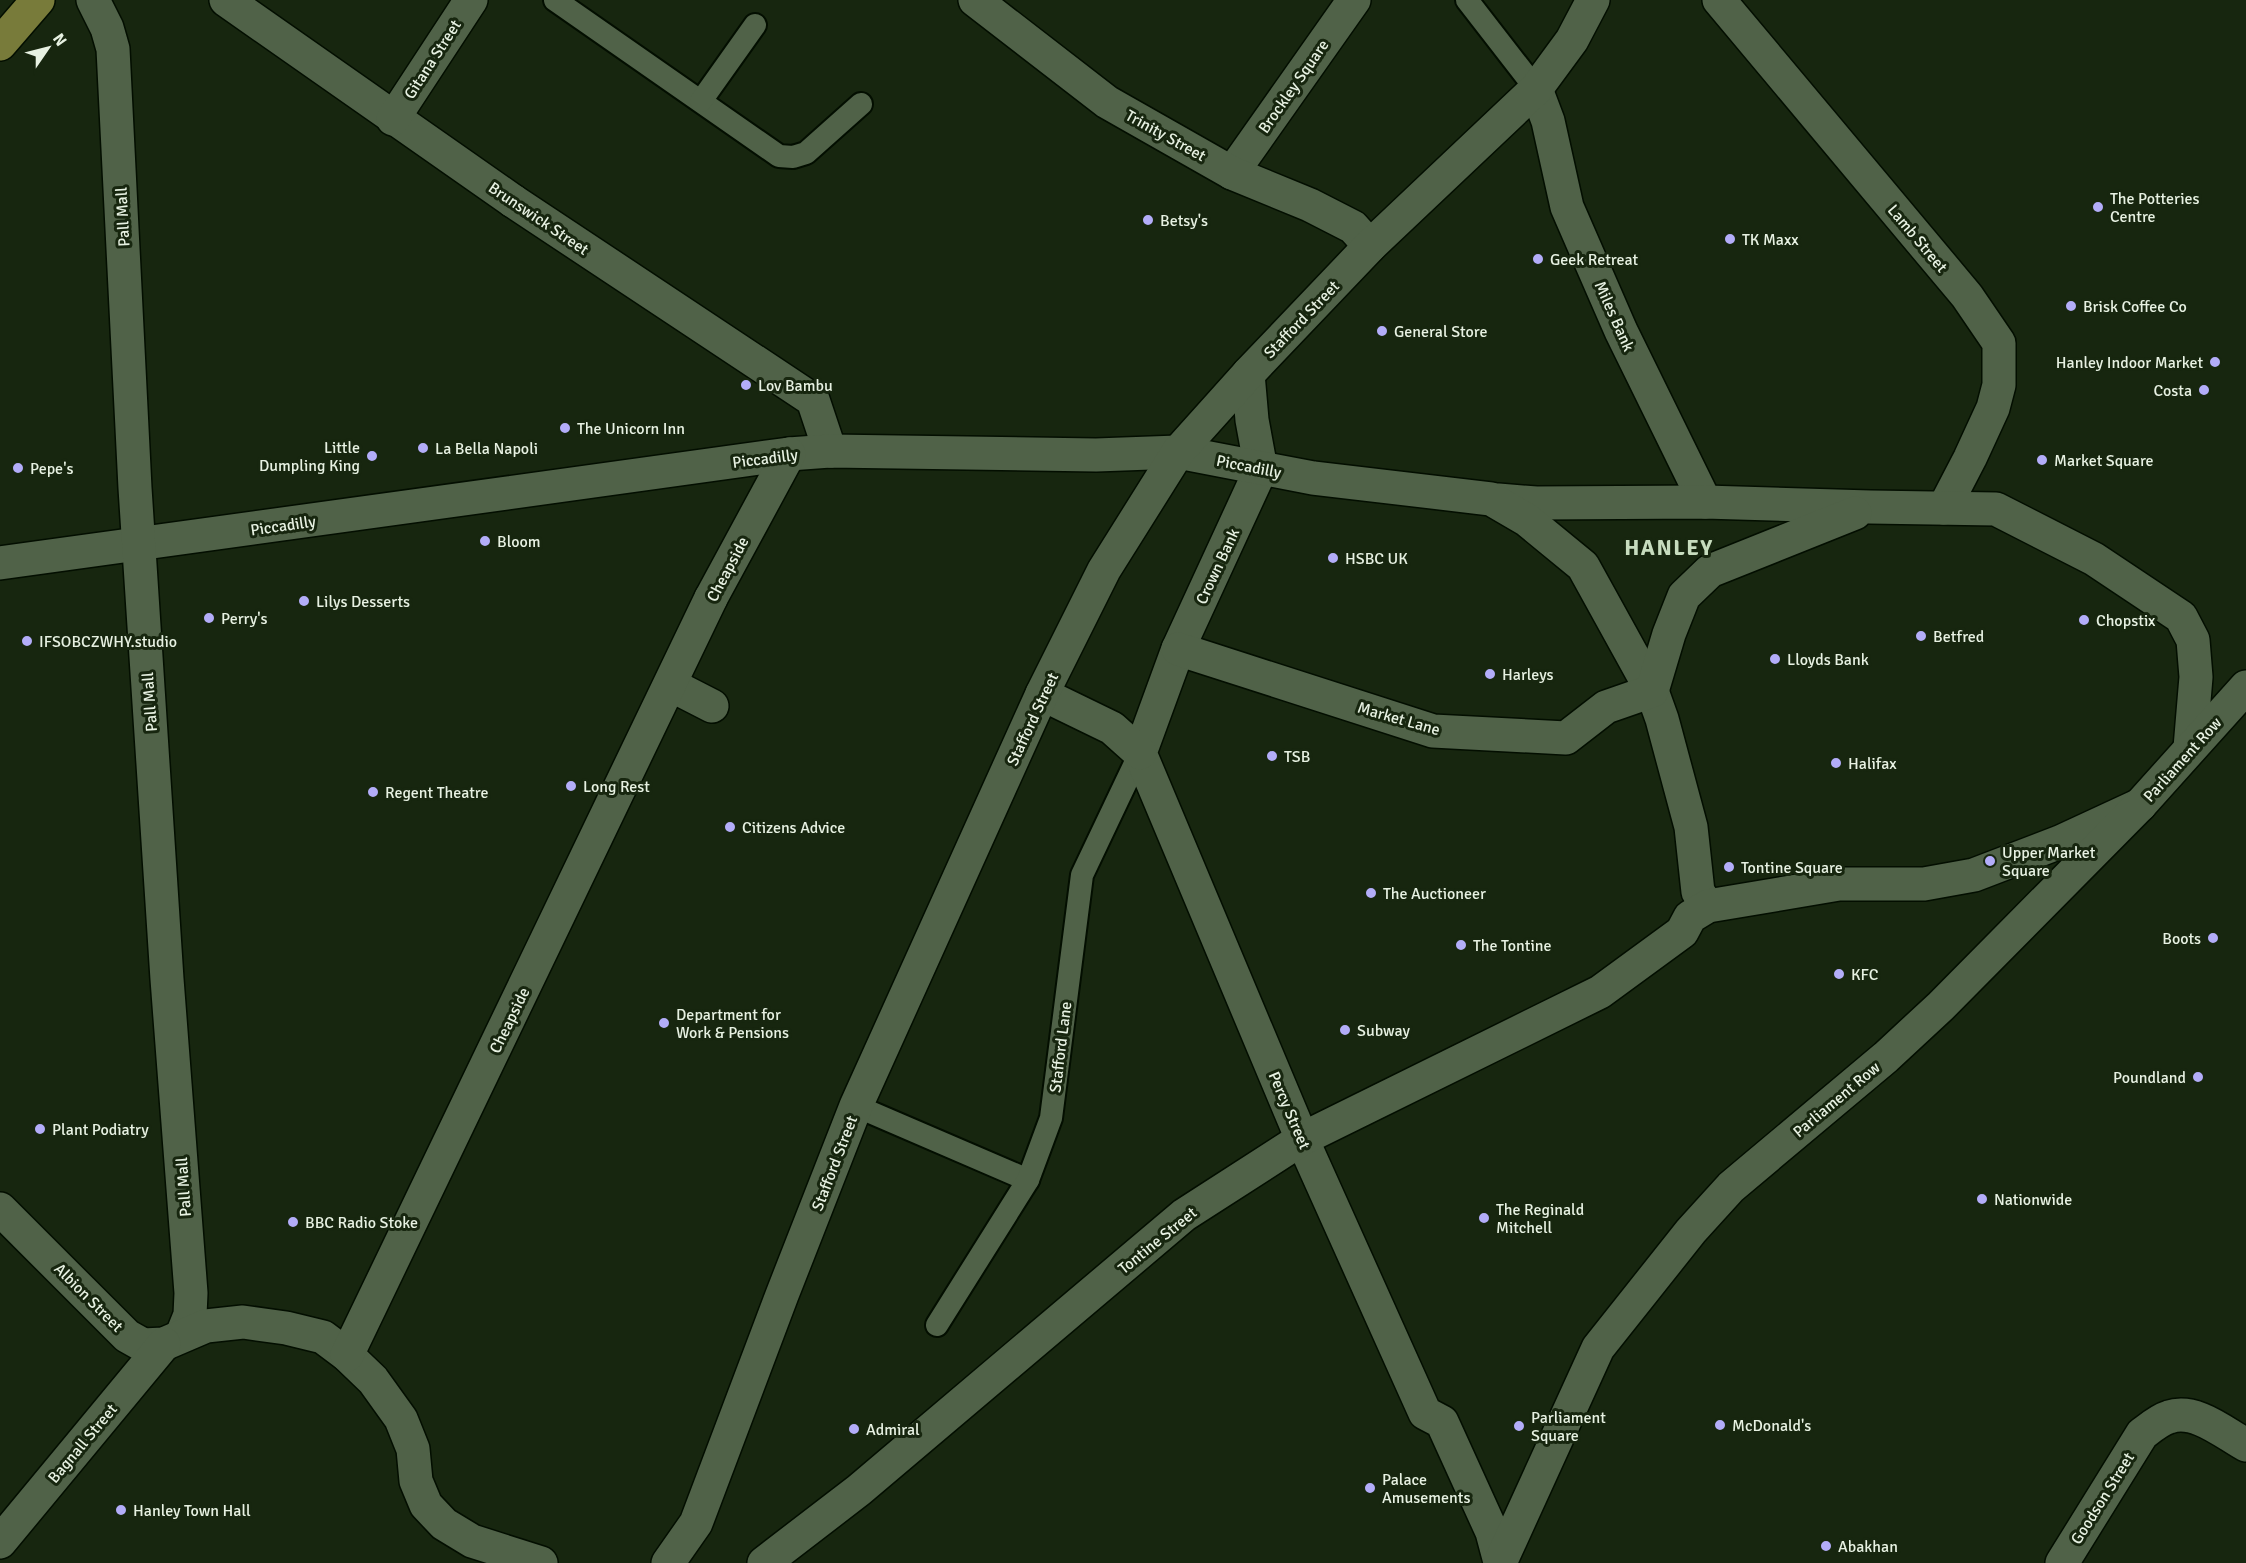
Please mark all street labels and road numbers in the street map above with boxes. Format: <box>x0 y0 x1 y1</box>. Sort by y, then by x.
street label: Gitana Street <box>400 16 466 103</box>
street label: Brockley Square <box>1254 36 1334 137</box>
street label: Trinity Street <box>1122 106 1210 166</box>
street label: Brunswick Street <box>484 178 593 260</box>
street label: Pall Mall <box>111 186 135 247</box>
street label: Lamb Street <box>1883 201 1952 277</box>
street label: Stafford Street <box>1260 276 1344 363</box>
street label: Miles Bank <box>1590 278 1638 355</box>
street label: Piccadilly <box>731 445 799 473</box>
street label: Piccadilly <box>1215 451 1283 483</box>
street label: Piccadilly <box>249 511 318 540</box>
street label: Crown Bank <box>1192 525 1244 608</box>
street label: Cheapside <box>702 534 753 605</box>
street label: Stafford Street <box>1003 669 1063 769</box>
street label: Pall Mall <box>138 671 162 732</box>
street label: Market Lane <box>1355 698 1442 740</box>
street label: Parliament Row <box>2139 713 2226 806</box>
street label: Cheapside <box>485 984 534 1057</box>
street label: Stafford Lane <box>1045 1000 1077 1094</box>
street label: Parliament Row <box>1789 1057 1885 1142</box>
street label: Percy Street <box>1264 1069 1315 1153</box>
street label: Stafford Street <box>808 1113 862 1214</box>
street label: Pall Mall <box>172 1156 196 1217</box>
street label: Tontine Street <box>1114 1203 1201 1279</box>
street label: Albion Street <box>50 1259 127 1337</box>
street label: Bagnall Street <box>44 1400 122 1487</box>
street label: Goodson Street <box>2067 1449 2139 1548</box>

